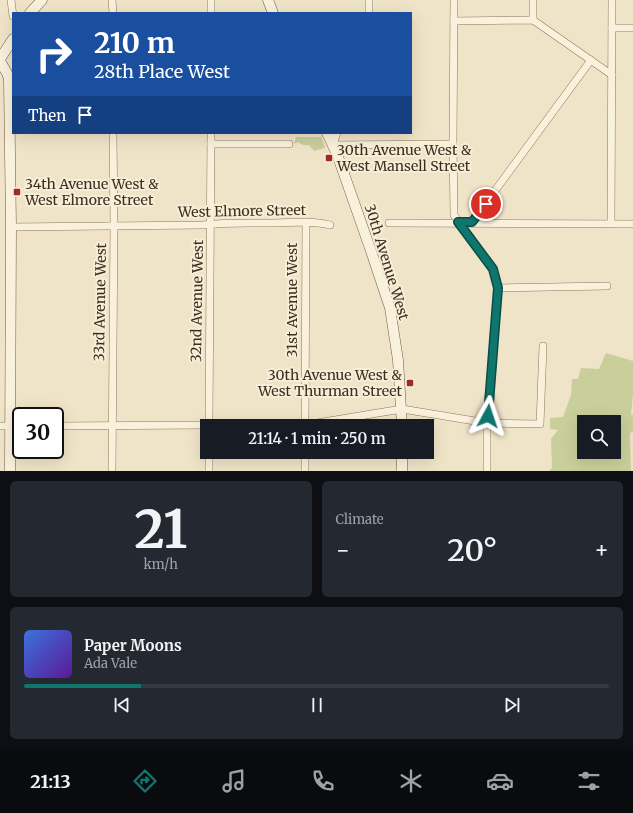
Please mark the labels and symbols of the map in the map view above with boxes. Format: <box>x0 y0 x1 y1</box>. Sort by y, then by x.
place label: 30th Avenue West & West Mansell Street <box>336 141 472 175</box>
marker: 30th Avenue West & West Mansell Street <box>324 153 334 163</box>
place label: 34th Avenue West & West Elmore Street <box>24 175 159 209</box>
marker: 34th Avenue West & West Elmore Street <box>12 187 22 197</box>
pin <box>469 187 503 221</box>
street label: West Elmore Street <box>177 201 307 221</box>
street label: 30th Avenue West <box>361 202 413 323</box>
street label: 32nd Avenue West <box>187 239 207 362</box>
street label: 33rd Avenue West <box>90 242 110 361</box>
street label: 31st Avenue West <box>283 242 301 357</box>
place label: 30th Avenue West & West Thurman Street <box>257 366 403 400</box>
marker: 30th Avenue West & West Thurman Street <box>405 378 415 388</box>
position arrow <box>467 395 509 437</box>
speed limit sign: 30 <box>12 407 64 459</box>

